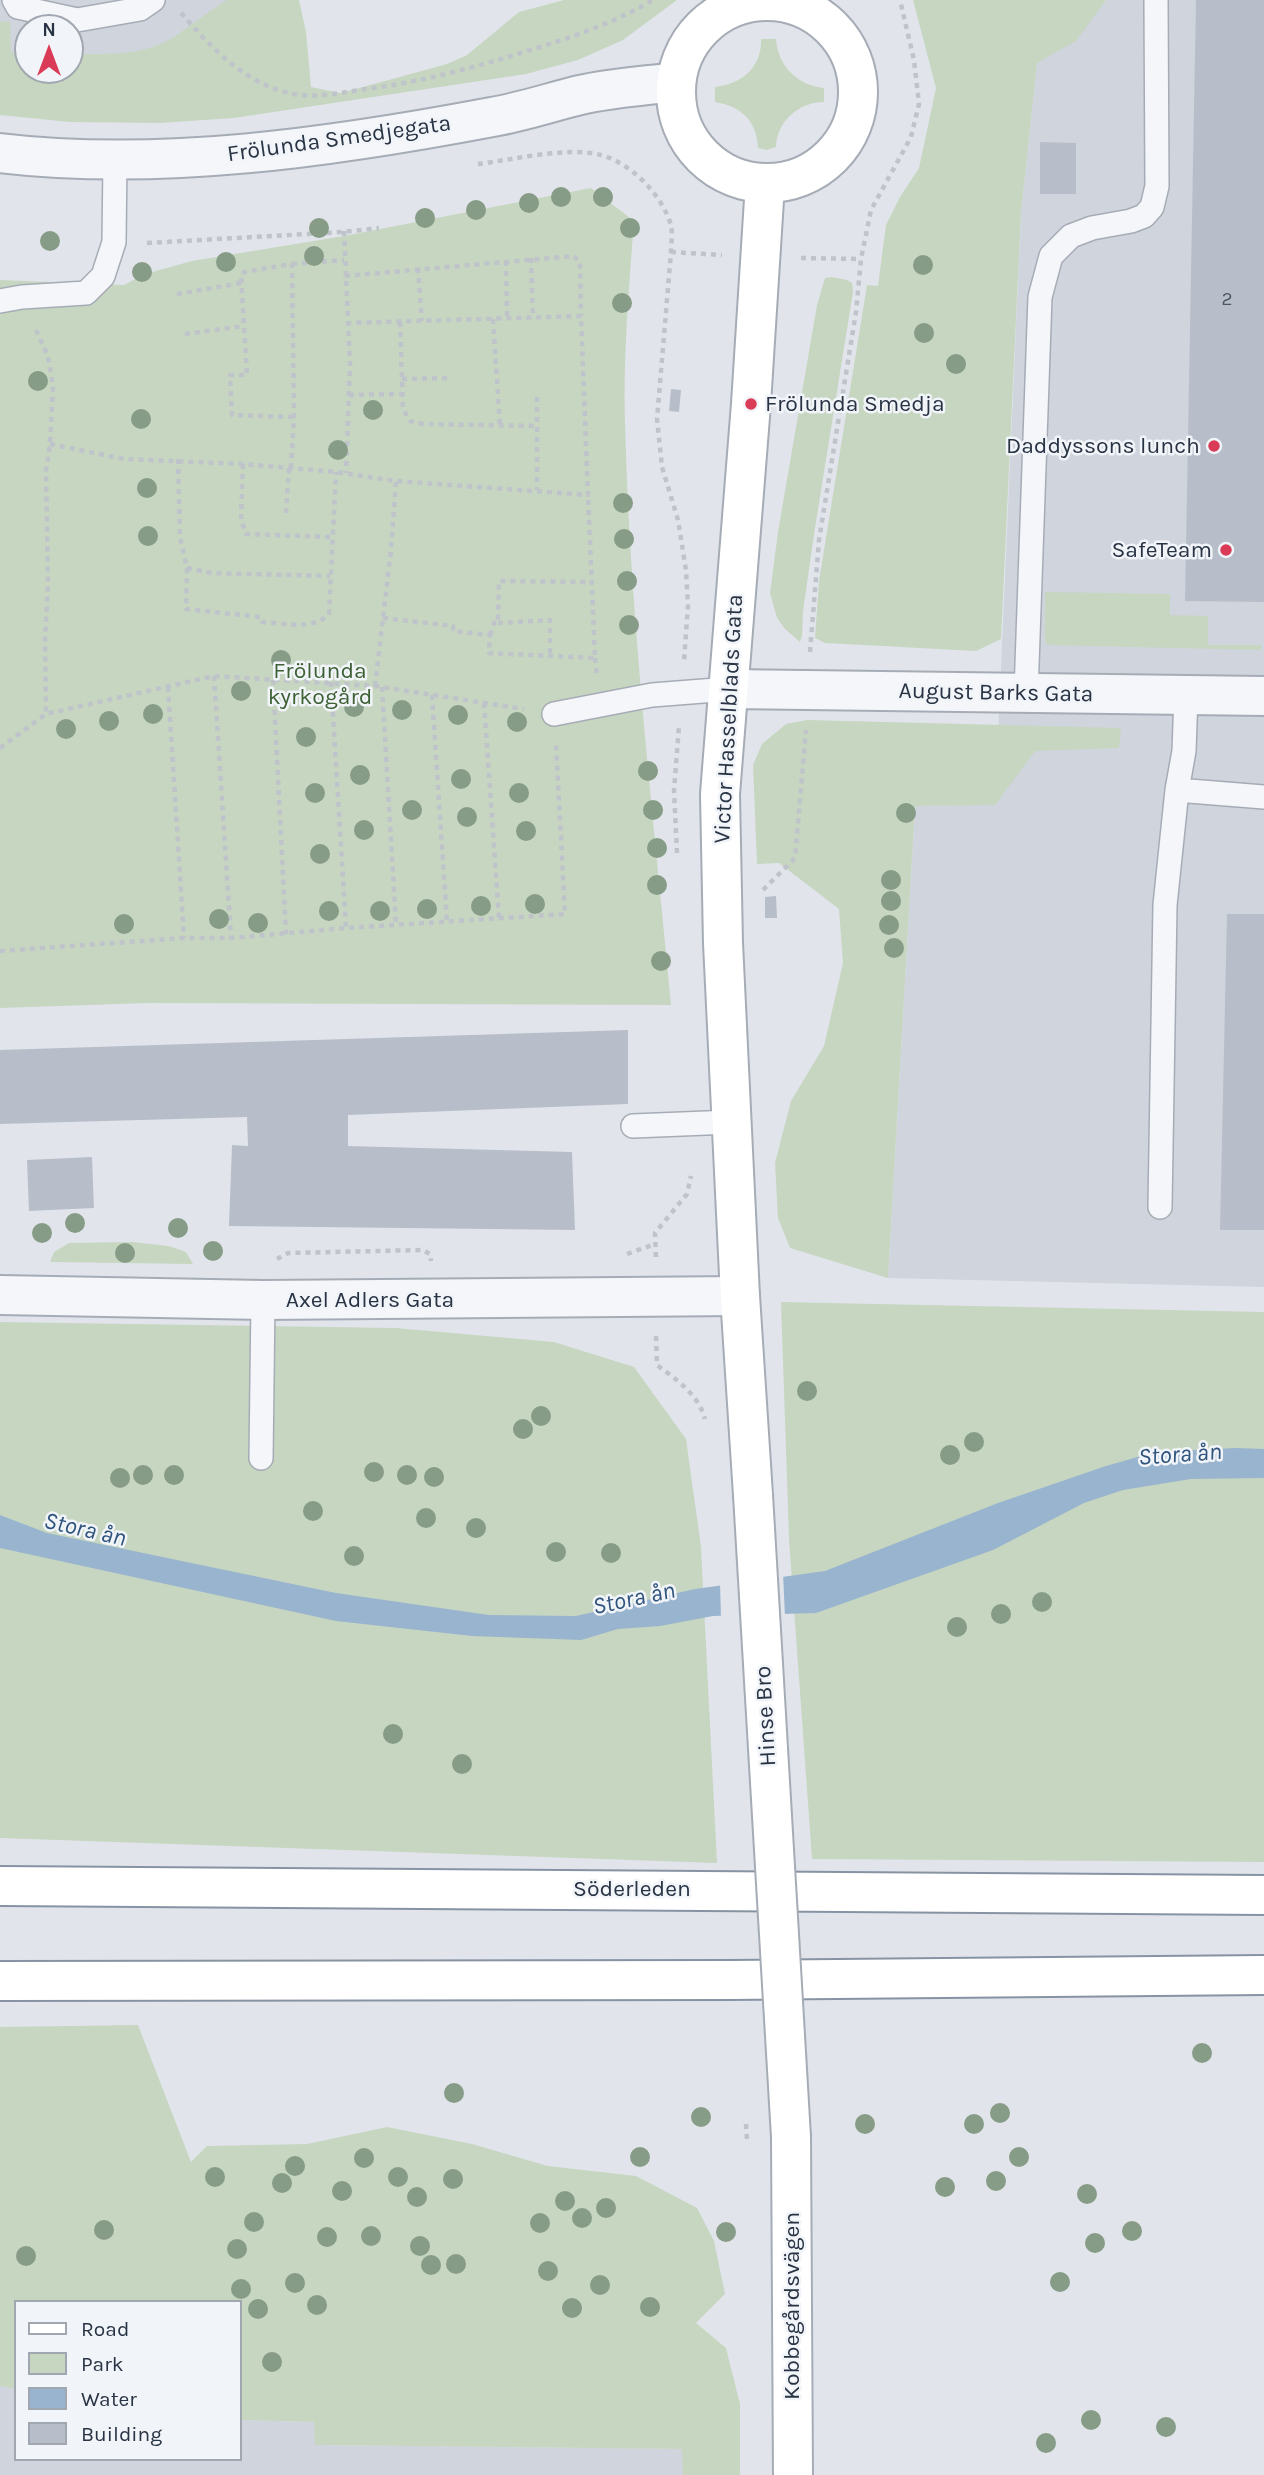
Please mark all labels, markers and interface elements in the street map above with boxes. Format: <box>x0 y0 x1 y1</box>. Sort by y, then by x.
north arrow <box>14 14 84 84</box>
text: N <box>42 19 56 41</box>
street label: Frölunda Smedjegata <box>225 110 453 168</box>
house number: 2 <box>1221 289 1233 311</box>
place label: Frölunda Smedja <box>765 390 945 418</box>
marker: Frölunda Smedja <box>743 396 759 412</box>
place label: Daddyssons lunch <box>1006 432 1200 460</box>
marker: Daddyssons lunch <box>1206 438 1222 454</box>
place label: SafeTeam <box>1111 536 1212 564</box>
marker: SafeTeam <box>1218 542 1234 558</box>
street label: Victor Hasselblads Gata <box>709 594 749 844</box>
park label: Frölunda kyrkogård <box>268 657 372 711</box>
street label: August Barks Gata <box>898 678 1094 708</box>
street label: Axel Adlers Gata <box>286 1286 454 1314</box>
water label: Stora ån <box>1137 1438 1223 1472</box>
water label: Stora ån <box>41 1507 129 1553</box>
water label: Stora ån <box>590 1576 678 1622</box>
street label: Hinse Bro <box>750 1665 782 1767</box>
street label: Söderleden <box>573 1875 691 1903</box>
street label: Kobbegårdsvägen <box>778 2212 806 2400</box>
legend <box>14 2300 242 2461</box>
text: Road <box>81 2317 129 2341</box>
text: Park <box>81 2352 124 2376</box>
text: Water <box>81 2387 137 2411</box>
text: Building <box>81 2422 162 2446</box>

